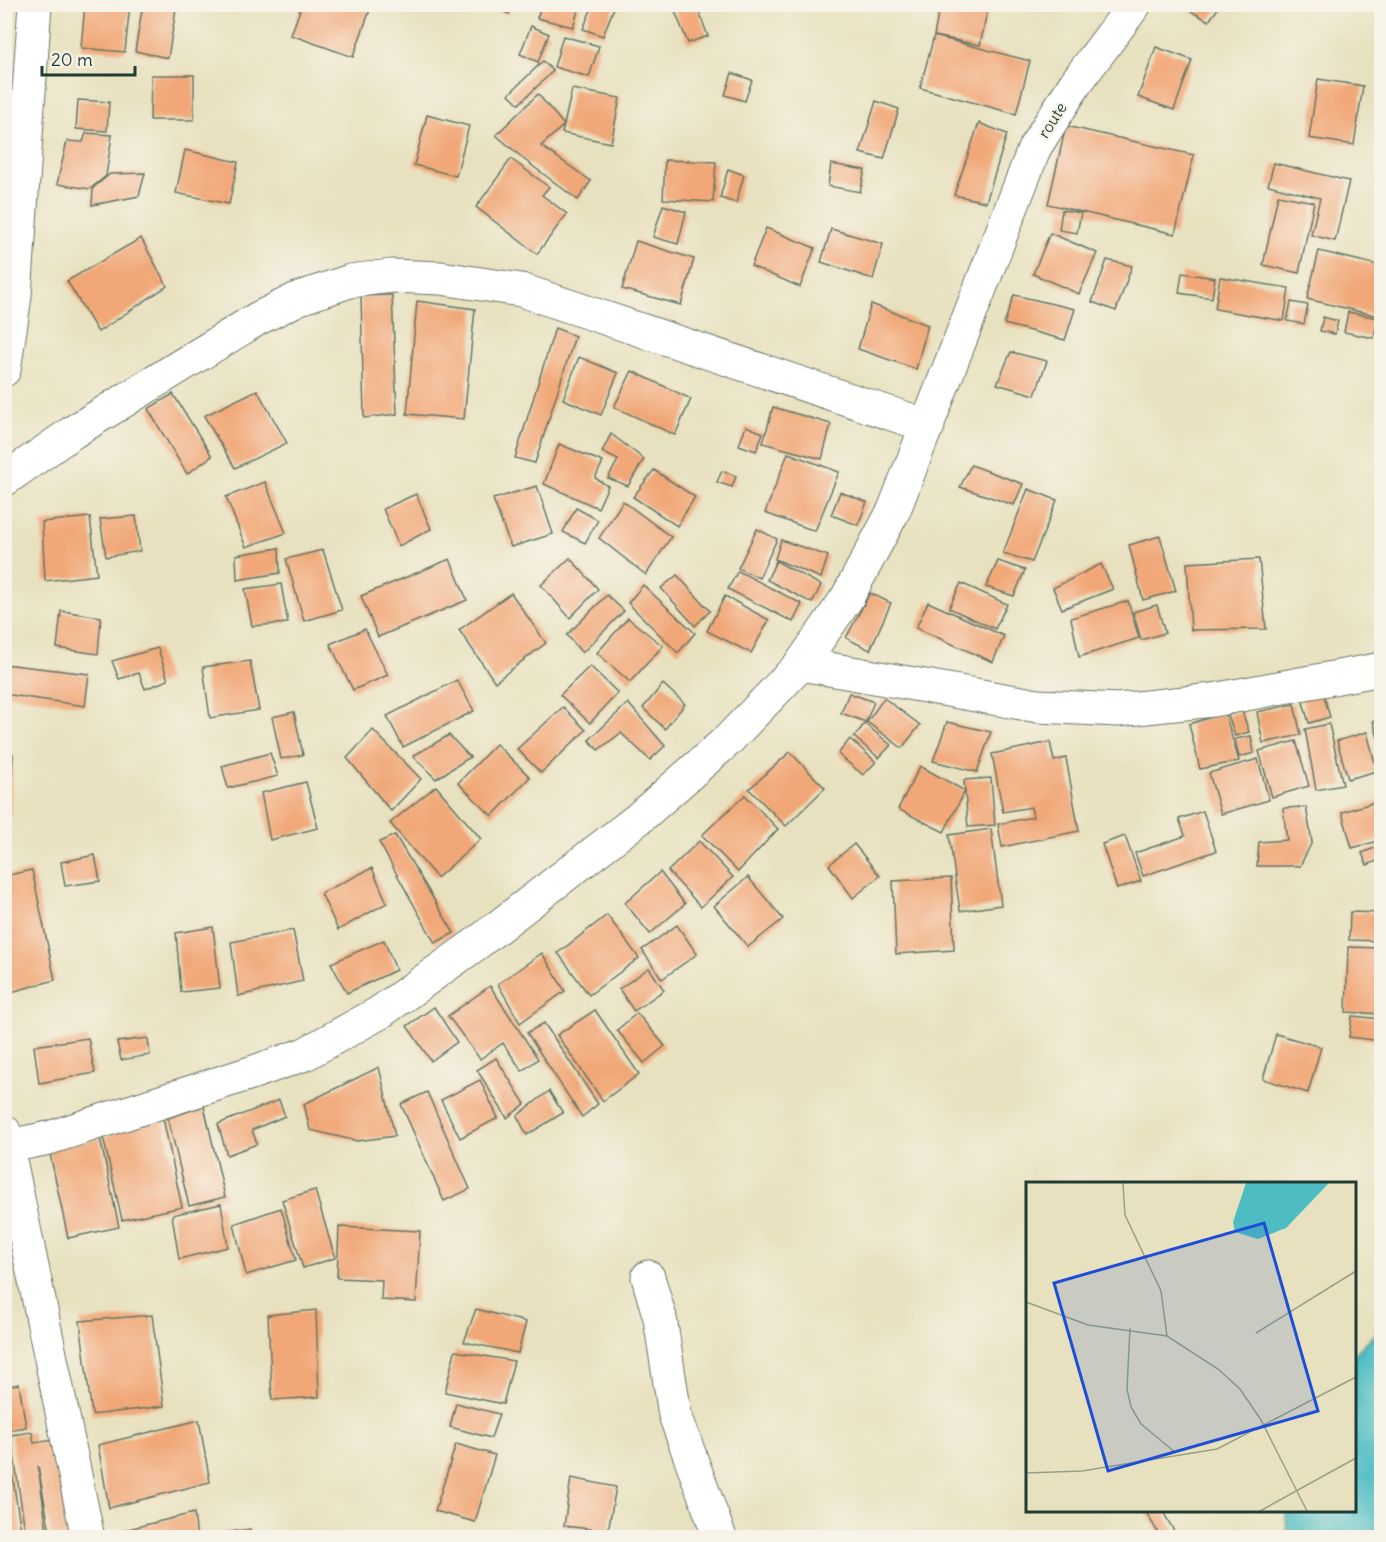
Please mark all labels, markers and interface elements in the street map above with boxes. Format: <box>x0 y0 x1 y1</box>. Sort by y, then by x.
scale bar <box>42 39 135 77</box>
text: 20 m <box>51 48 93 71</box>
street label: route <box>1033 98 1071 142</box>
inset map <box>1026 1182 1356 1512</box>

